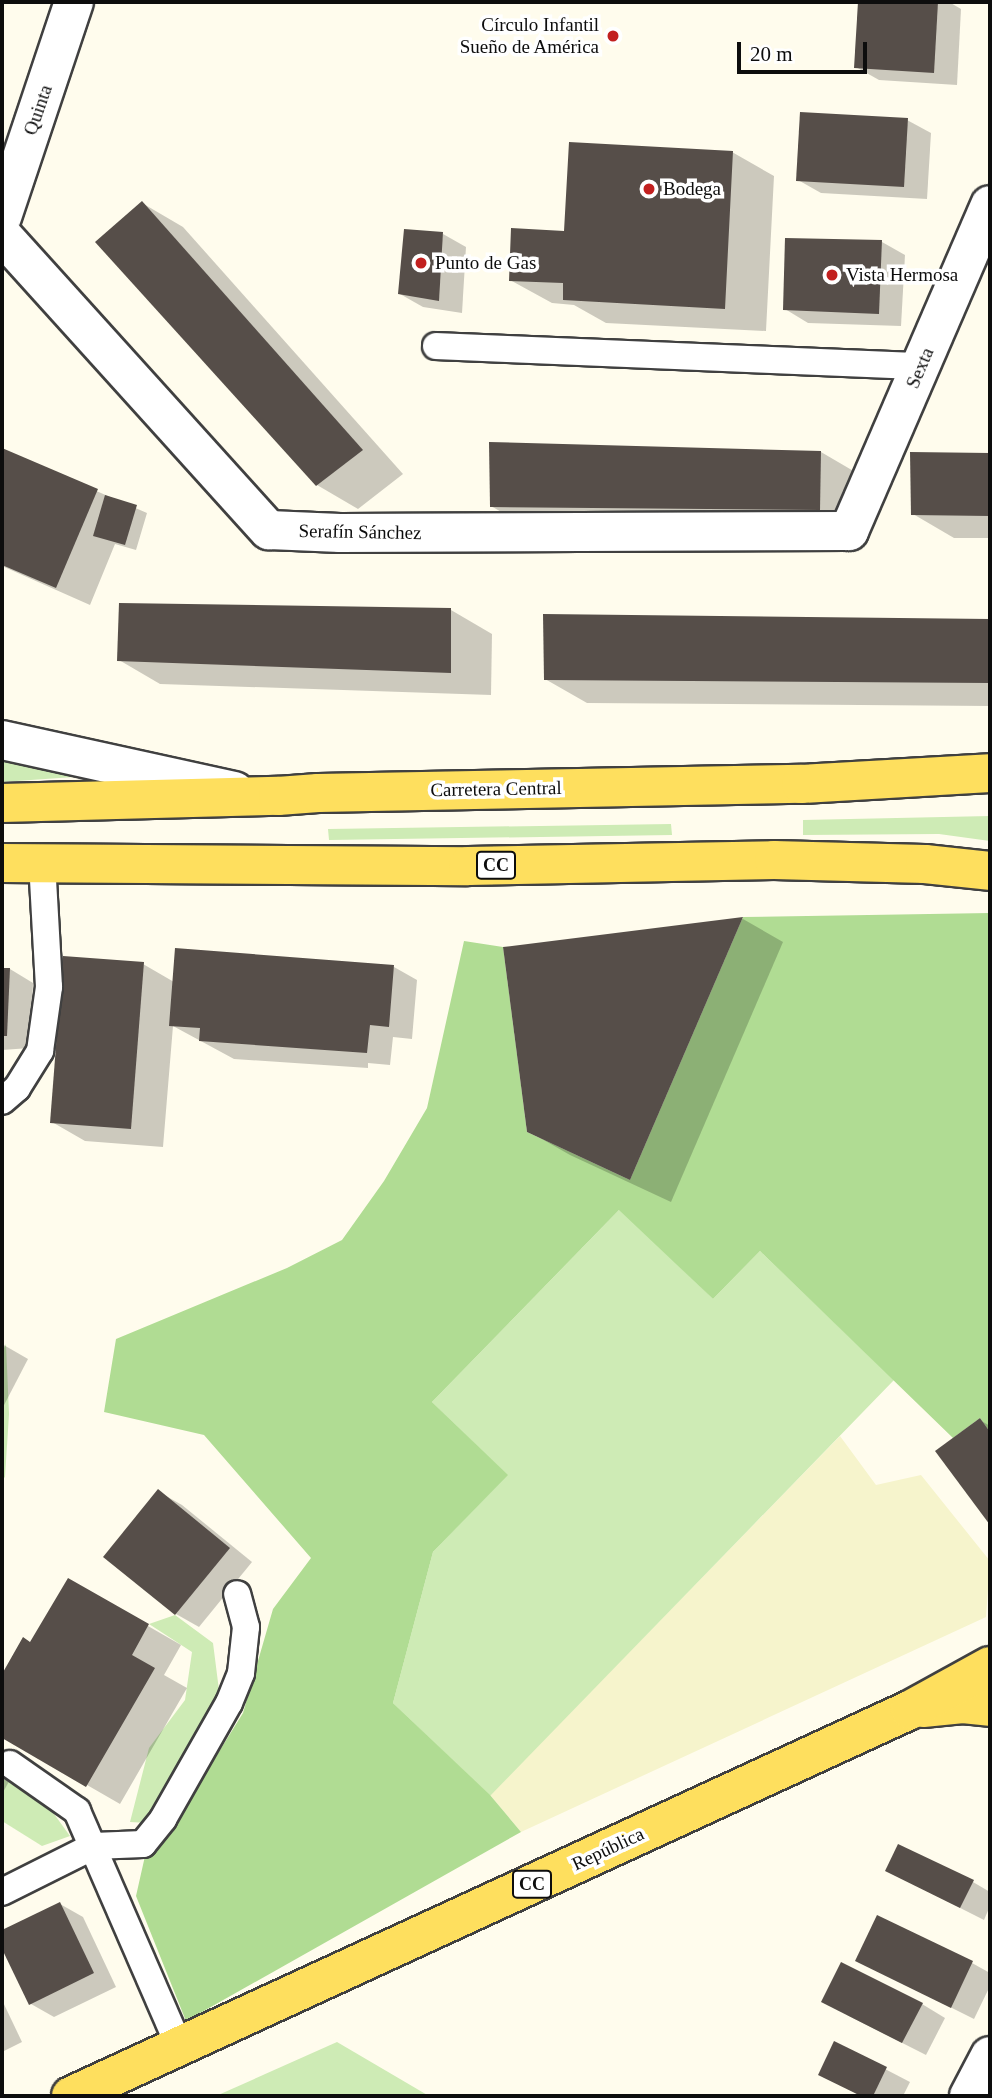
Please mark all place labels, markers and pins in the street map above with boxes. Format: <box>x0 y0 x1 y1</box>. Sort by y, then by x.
place label: Círculo Infantil Sueño de América <box>459 14 599 58</box>
marker: Círculo Infantil Sueño de América <box>605 28 621 44</box>
place label: Bodega <box>663 178 721 200</box>
marker: Bodega <box>641 181 657 197</box>
place label: Punto de Gas <box>435 252 536 274</box>
marker: Punto de Gas <box>413 255 429 271</box>
place label: Vista Hermosa <box>846 264 958 286</box>
marker: Vista Hermosa <box>824 267 840 283</box>

